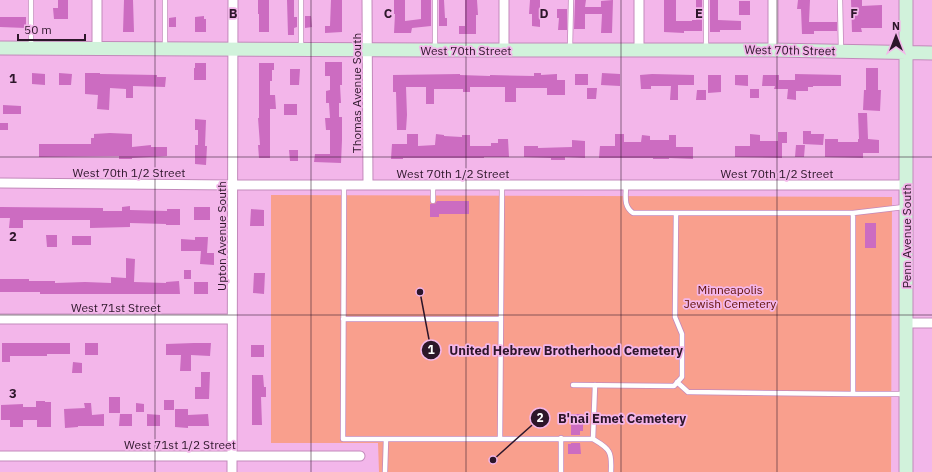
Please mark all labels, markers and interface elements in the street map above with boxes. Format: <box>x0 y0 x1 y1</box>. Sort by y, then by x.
text: B <box>229 5 238 22</box>
text: C <box>384 5 393 22</box>
text: D <box>539 5 549 22</box>
text: E <box>695 5 703 22</box>
text: F <box>850 5 858 22</box>
scale bar <box>18 16 85 42</box>
north arrow <box>876 16 916 56</box>
text: N <box>892 19 900 33</box>
text: 50 m <box>24 22 52 37</box>
street label: Thomas Avenue South <box>349 33 364 153</box>
street label: West 70th Street <box>744 42 836 58</box>
street label: West 70th Street <box>420 43 512 58</box>
text: 1 <box>9 70 17 87</box>
street label: West 70th 1/2 Street <box>73 165 185 180</box>
street label: West 70th 1/2 Street <box>397 166 509 181</box>
street label: West 70th 1/2 Street <box>721 166 833 181</box>
street label: Upton Avenue South <box>214 181 229 291</box>
street label: Penn Avenue South <box>899 184 914 288</box>
text: 2 <box>9 228 17 245</box>
park label: Minneapolis Jewish Cemetery <box>684 282 776 311</box>
street label: West 71st Street <box>71 300 161 315</box>
callout: United Hebrew Brotherhood Cemetery <box>421 338 690 363</box>
text: 1 <box>427 342 435 357</box>
text: United Hebrew Brotherhood Cemetery <box>449 342 683 359</box>
text: 3 <box>9 385 17 402</box>
callout: B'nai Emet Cemetery <box>530 406 694 431</box>
text: 2 <box>536 410 544 425</box>
text: B'nai Emet Cemetery <box>558 410 686 427</box>
street label: West 71st 1/2 Street <box>124 437 236 452</box>

